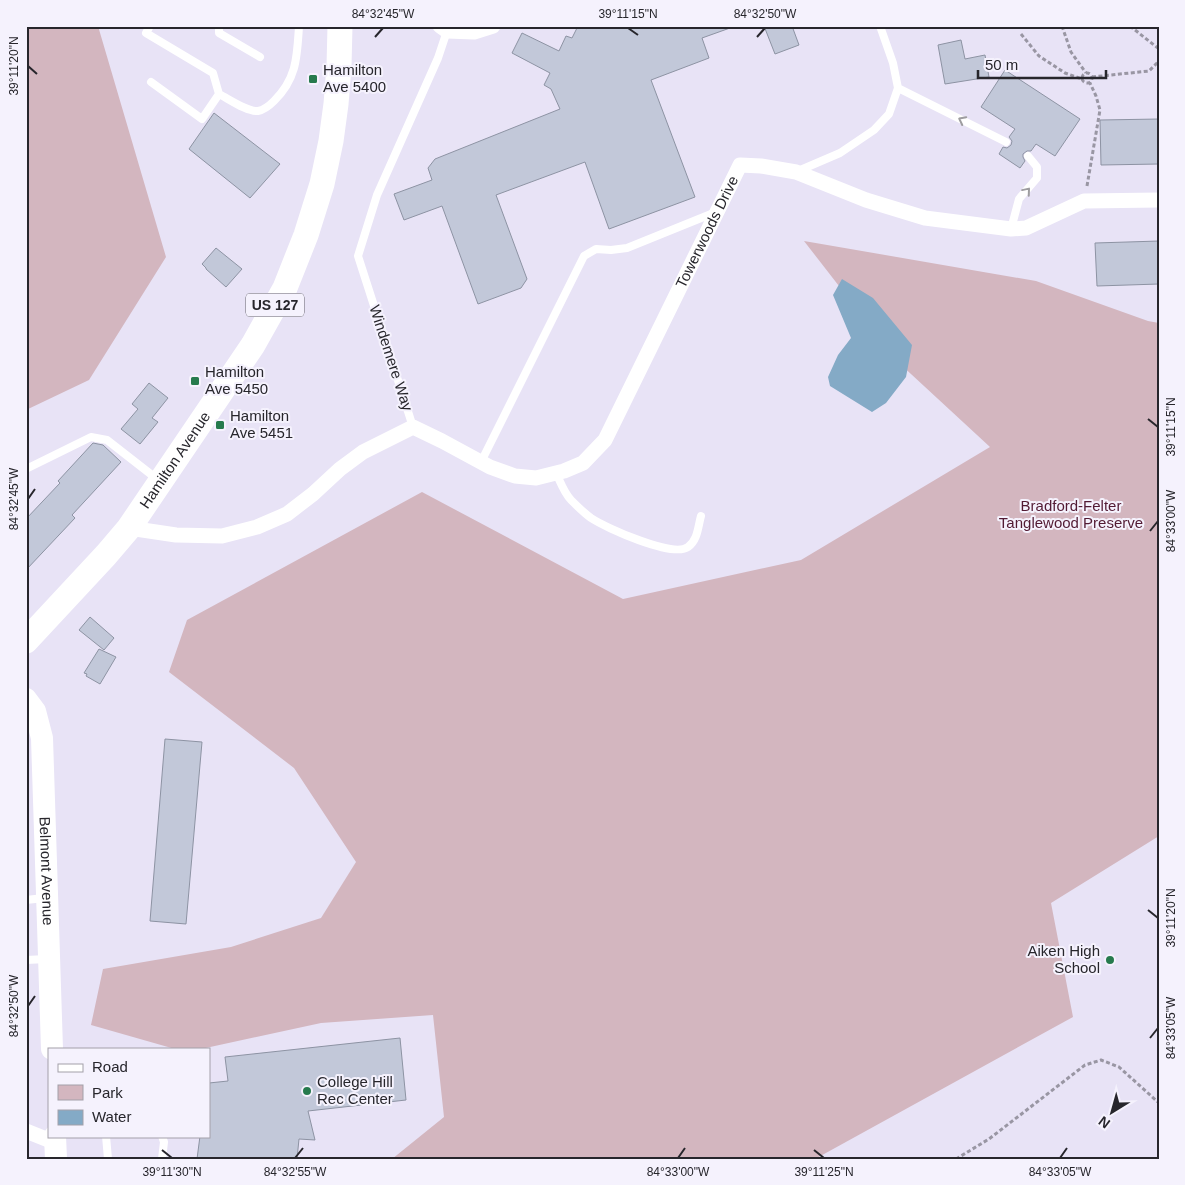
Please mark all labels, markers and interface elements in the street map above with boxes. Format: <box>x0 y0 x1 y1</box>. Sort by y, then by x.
text: 84°32'45"W <box>352 7 415 21</box>
text: 39°11'15"N <box>598 7 658 21</box>
text: 84°32'50"W <box>734 7 797 21</box>
text: 39°11'20"N <box>7 36 21 96</box>
scale bar <box>978 48 1105 80</box>
text: 50 m <box>985 56 1018 73</box>
place label: Hamilton Ave 5400 <box>323 61 386 95</box>
marker: Hamilton Ave 5400 <box>307 73 319 85</box>
one-way arrow <box>959 116 968 126</box>
street label: Towerwoods Drive <box>672 173 741 291</box>
one-way arrow <box>1021 187 1030 196</box>
road number: US 127 <box>246 294 304 316</box>
street label: Windemere Way <box>366 303 417 413</box>
place label: Hamilton Ave 5450 <box>205 363 268 397</box>
marker: Hamilton Ave 5450 <box>189 375 201 387</box>
text: 39°11'15"N <box>1164 397 1178 457</box>
place label: Hamilton Ave 5451 <box>230 407 293 441</box>
street label: Hamilton Avenue <box>136 408 213 511</box>
marker: Hamilton Ave 5451 <box>214 419 226 431</box>
text: 84°32'45"W <box>7 467 21 530</box>
text: 84°33'00"W <box>1164 489 1178 552</box>
park label: Bradford-Felter Tanglewood Preserve <box>999 497 1143 531</box>
street label: Belmont Avenue <box>37 816 57 926</box>
text: 39°11'20"N <box>1164 888 1178 948</box>
place label: Aiken High School <box>1027 942 1100 976</box>
marker: Aiken High School <box>1104 954 1116 966</box>
text: 84°32'50"W <box>7 974 21 1037</box>
text: 84°33'05"W <box>1164 996 1178 1059</box>
legend <box>48 1048 210 1138</box>
text: Road <box>92 1058 128 1075</box>
place label: College Hill Rec Center <box>317 1073 393 1107</box>
text: Park <box>92 1084 123 1101</box>
marker: College Hill Rec Center <box>301 1085 313 1097</box>
north arrow <box>1088 1088 1138 1138</box>
text: Water <box>92 1108 131 1125</box>
text: N <box>1095 1113 1113 1132</box>
text: 39°11'30"N <box>142 1165 202 1179</box>
text: 84°32'55"W <box>264 1165 327 1179</box>
text: 84°33'00"W <box>647 1165 710 1179</box>
text: 39°11'25"N <box>794 1165 854 1179</box>
text: 84°33'05"W <box>1029 1165 1092 1179</box>

